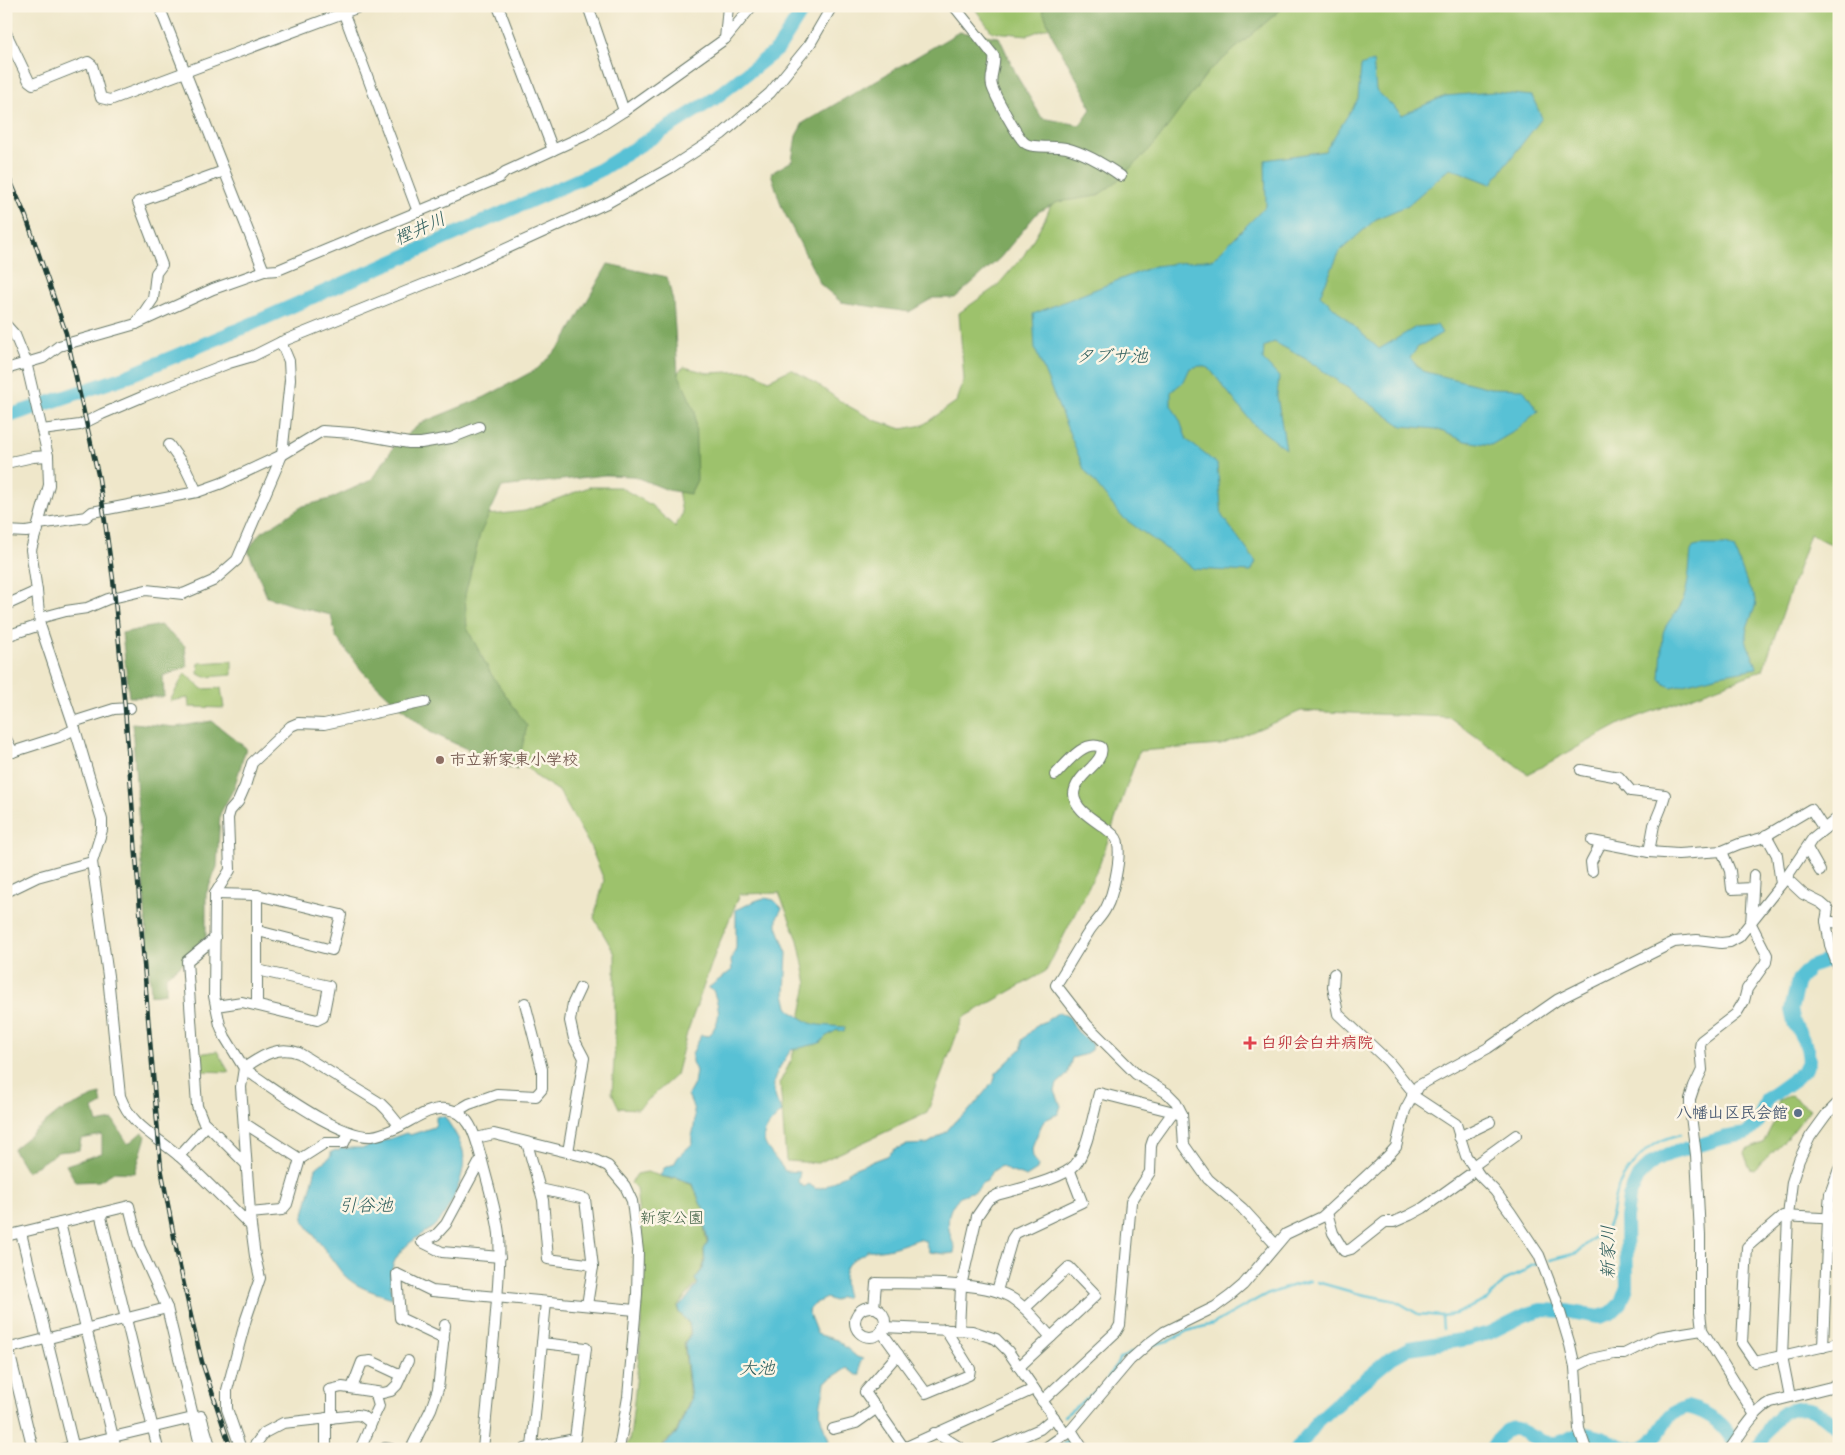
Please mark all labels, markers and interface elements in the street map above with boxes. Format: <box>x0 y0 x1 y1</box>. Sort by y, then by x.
water label: 樫井川 <box>391 208 449 250</box>
water label: タブサ池 <box>1076 346 1149 367</box>
place label: 市立新家東小学校 <box>450 751 578 770</box>
marker: 市立新家東小学校 <box>434 754 446 766</box>
place label: 白卯会白井病院 <box>1261 1034 1373 1053</box>
marker: 白卯会白井病院 <box>1243 1036 1257 1050</box>
place label: 八幡山区民会館 <box>1676 1104 1788 1123</box>
marker: 八幡山区民会館 <box>1792 1107 1804 1119</box>
water label: 引谷池 <box>339 1195 394 1216</box>
park label: 新家公園 <box>640 1209 704 1228</box>
water label: 新家川 <box>1598 1225 1619 1279</box>
water label: 大池 <box>739 1358 776 1379</box>

